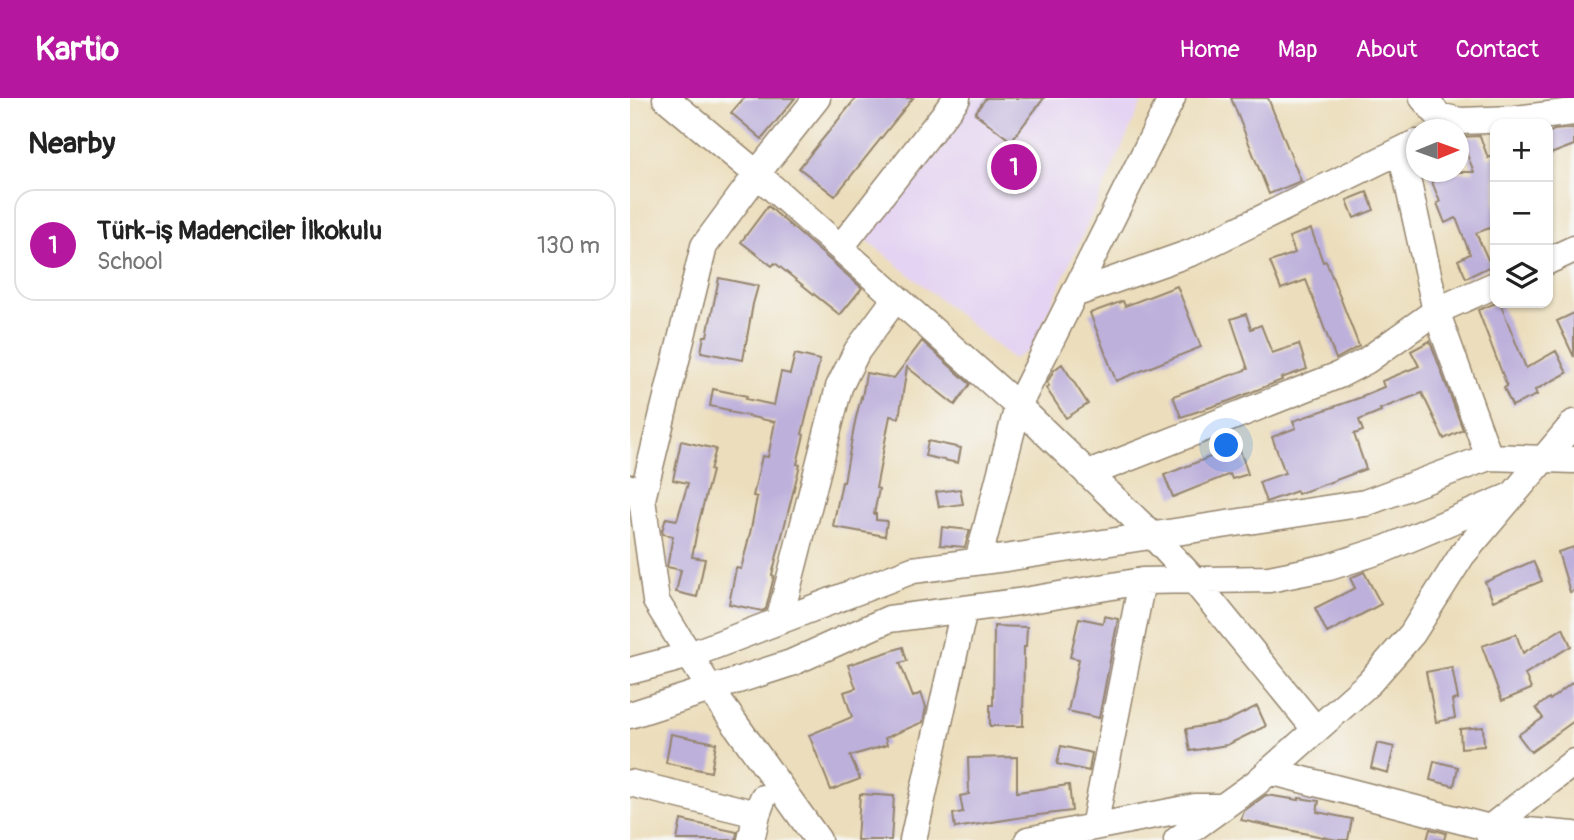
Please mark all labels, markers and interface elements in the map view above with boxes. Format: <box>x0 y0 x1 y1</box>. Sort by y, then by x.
text: Kartio <box>35 29 119 70</box>
text: Home <box>1179 35 1240 64</box>
text: Map <box>1278 35 1318 64</box>
text: About <box>1356 35 1418 64</box>
text: Contact <box>1456 35 1539 64</box>
north arrow <box>1406 119 1469 182</box>
map controls <box>1490 119 1553 308</box>
button: + <box>1490 119 1553 182</box>
text: Nearby <box>28 125 115 162</box>
pin: 1 <box>991 141 1037 193</box>
button: − <box>1490 182 1553 245</box>
text: Türk-iş Madenciler İlkokulu <box>97 215 382 247</box>
text: 1 <box>49 231 58 260</box>
text: 130 m <box>537 231 600 260</box>
button: layers <box>1490 245 1553 308</box>
text: School <box>97 247 163 276</box>
your location <box>1209 428 1243 462</box>

